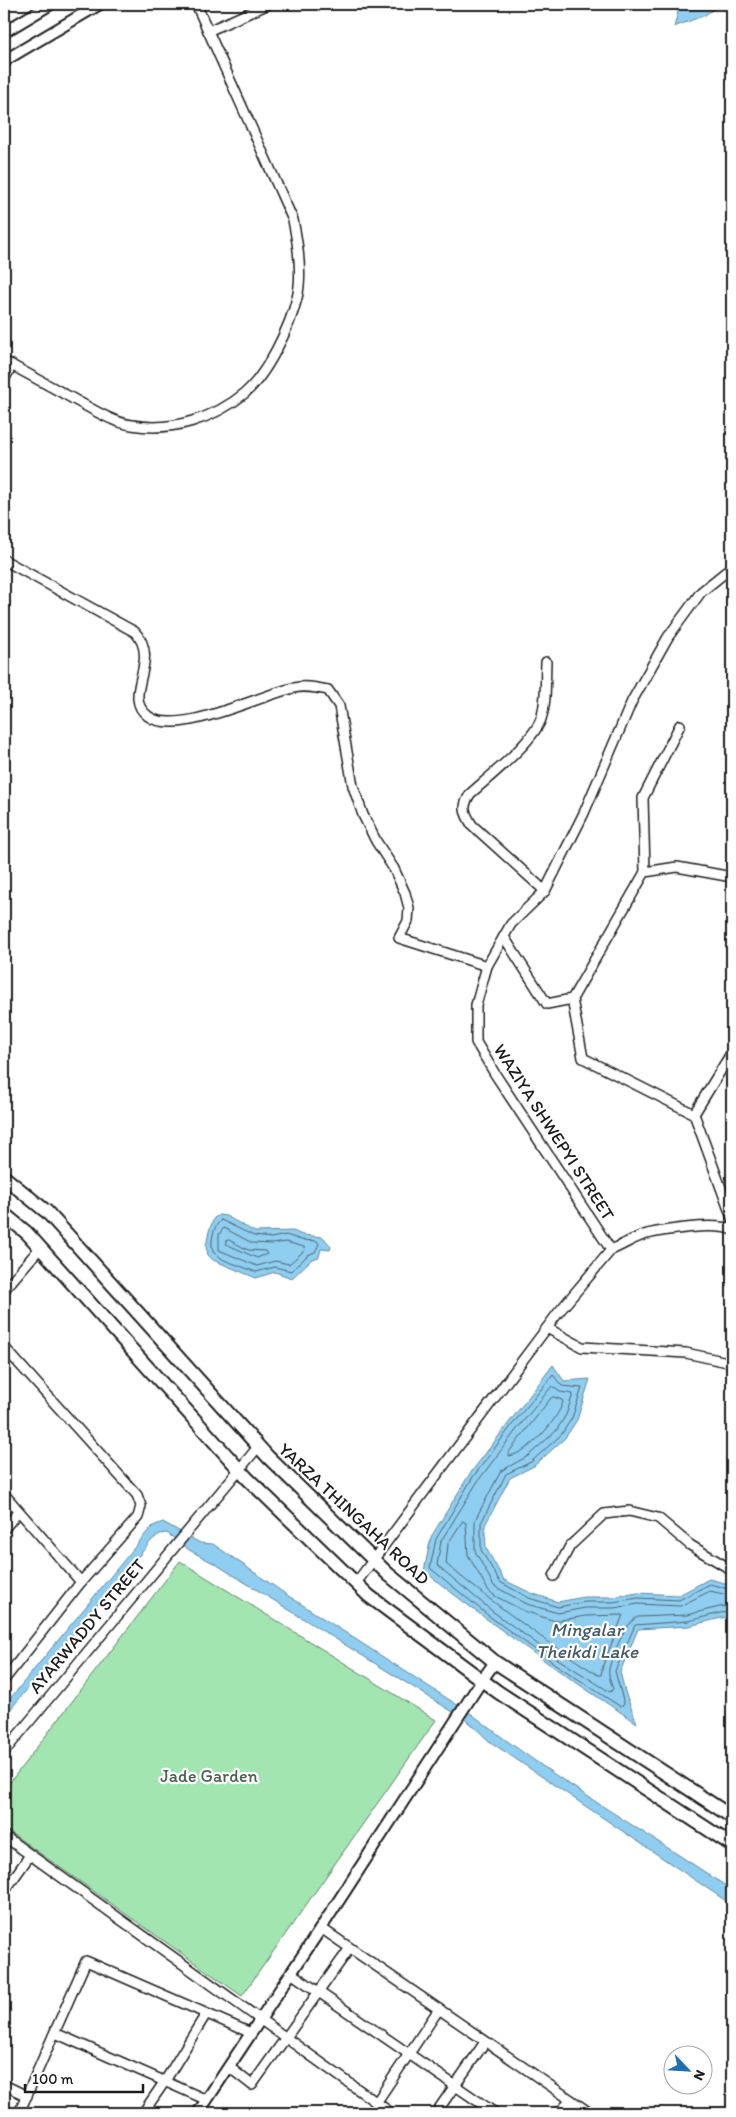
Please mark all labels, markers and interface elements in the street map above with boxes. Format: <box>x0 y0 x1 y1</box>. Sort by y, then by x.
street label: WAZIYA SHWEPYI STREET <box>489 1040 619 1224</box>
street label: YARZA THINGAHA ROAD <box>274 1438 434 1590</box>
street label: AYARWADDY STREET <box>24 1554 150 1698</box>
water label: Mingalar Theikdi Lake <box>536 1618 639 1663</box>
park label: Jade Garden <box>160 1765 258 1787</box>
north arrow <box>664 2044 714 2094</box>
scale bar <box>25 2062 142 2094</box>
text: N <box>690 2067 709 2083</box>
text: 100 m <box>32 2070 74 2088</box>

